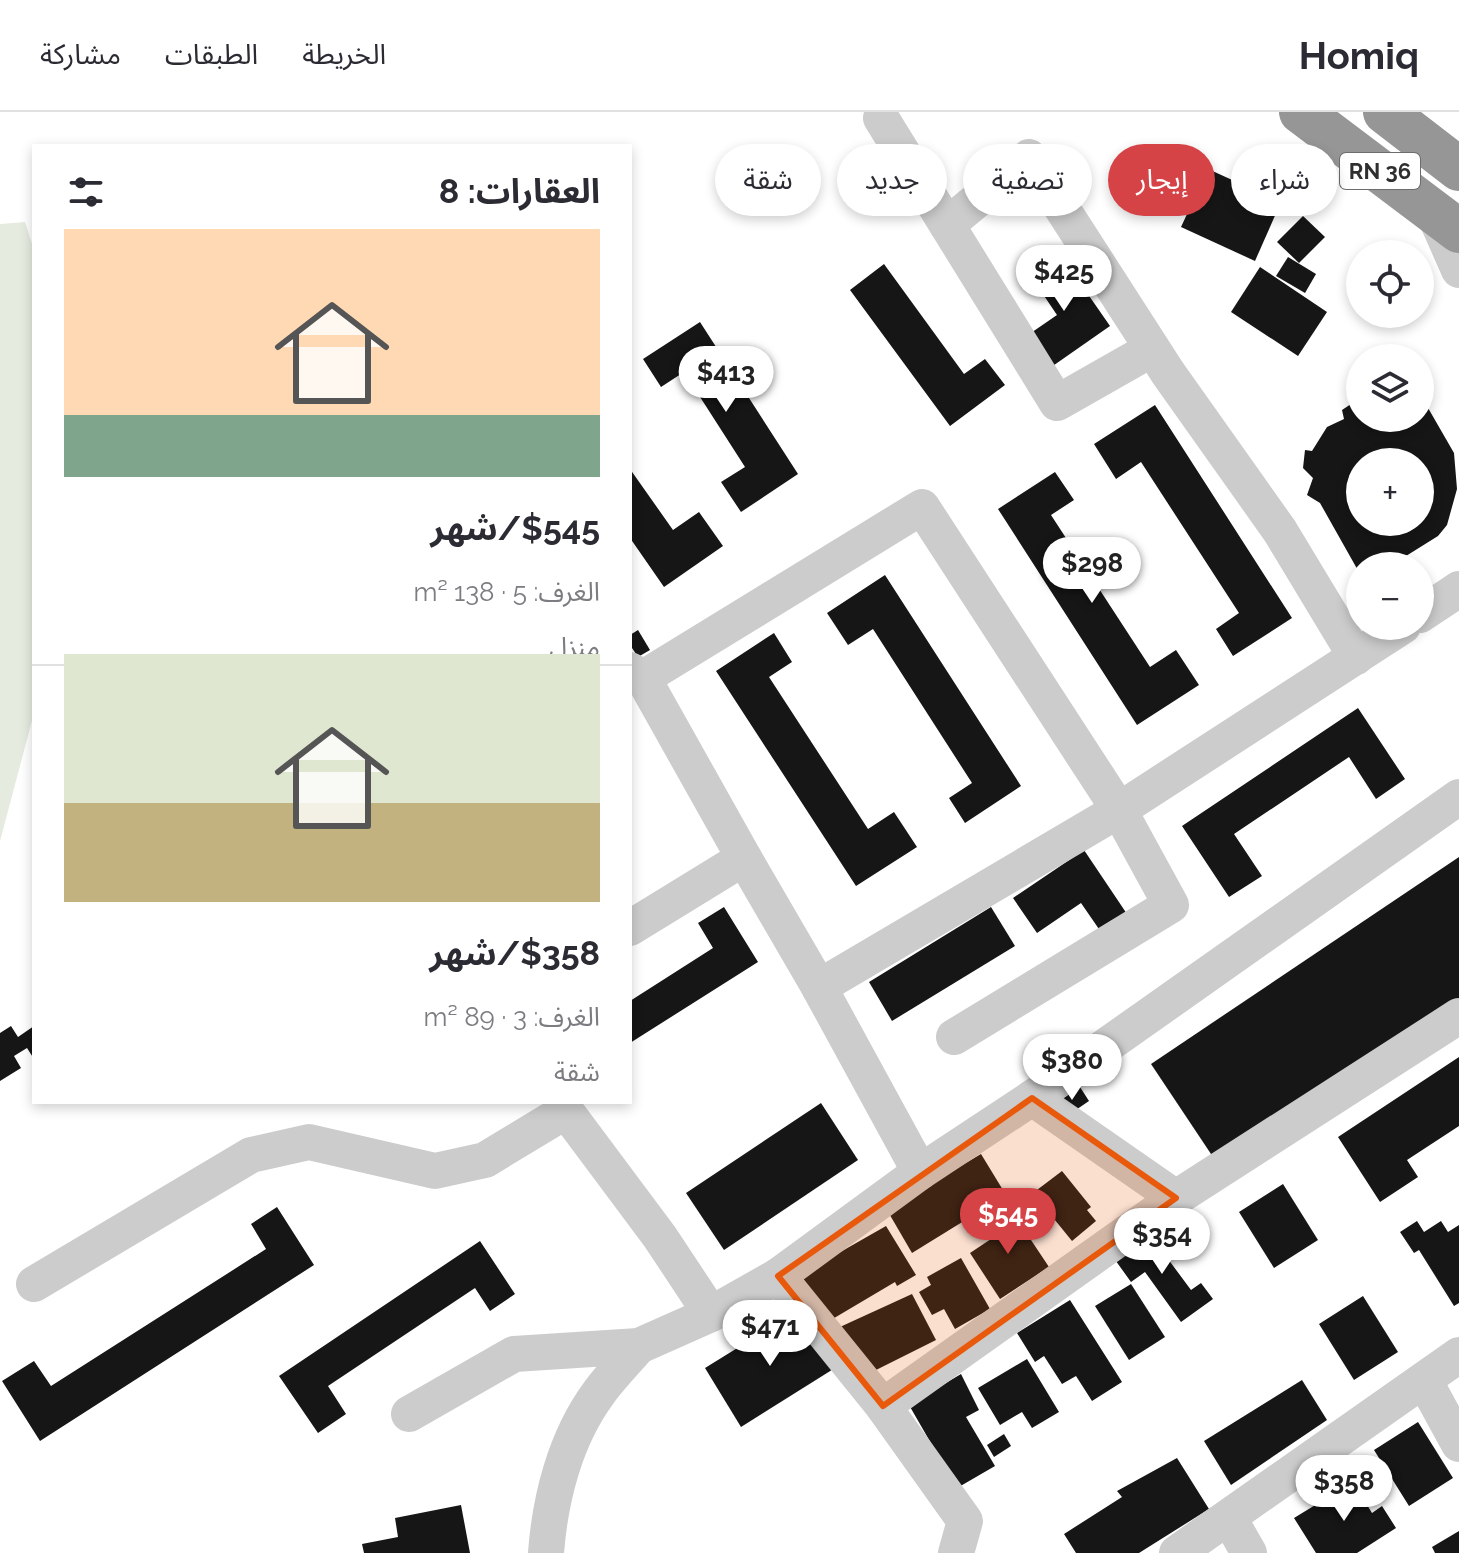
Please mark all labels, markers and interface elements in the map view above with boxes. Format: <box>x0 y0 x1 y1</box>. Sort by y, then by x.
text: Homiq <box>1299 33 1419 78</box>
text: مشاركة <box>40 38 121 71</box>
text: الطبقات <box>165 38 258 71</box>
text: الخريطة <box>302 38 386 71</box>
chip: شقة <box>715 144 821 216</box>
chip: جديد <box>837 144 947 216</box>
chip: تصفية <box>963 144 1092 216</box>
chip: إيجار <box>1108 144 1215 216</box>
chip: شراء <box>1231 144 1338 216</box>
road number: RN 36 <box>1340 153 1420 189</box>
icon: filters <box>64 170 108 214</box>
text: العقارات: 8 <box>439 171 600 211</box>
map controls <box>1346 240 1434 640</box>
button: locate <box>1346 240 1434 328</box>
pin: $425 <box>1017 245 1111 313</box>
text: $425 <box>1034 256 1094 286</box>
icon: home <box>260 281 404 425</box>
button: layers <box>1346 344 1434 432</box>
pin: $413 <box>679 346 773 414</box>
text: $413 <box>697 357 755 387</box>
button: + <box>1346 448 1434 536</box>
text: $545/شهر <box>431 508 600 548</box>
pin: $298 <box>1045 537 1139 605</box>
text: $298 <box>1061 548 1123 578</box>
button: − <box>1346 552 1434 640</box>
text: الغرف: 5 · 138 m² <box>413 577 600 607</box>
text: منزل <box>549 632 600 662</box>
icon: home <box>260 706 404 850</box>
text: $358/شهر <box>430 933 600 973</box>
text: الغرف: 3 · 89 m² <box>424 1002 600 1032</box>
pin: $380 <box>1025 1034 1119 1102</box>
text: $380 <box>1041 1045 1103 1075</box>
text: شقة <box>554 1057 600 1087</box>
pin: $545 <box>961 1188 1055 1256</box>
text: $545 <box>978 1199 1038 1229</box>
pin: $354 <box>1115 1208 1209 1276</box>
text: $354 <box>1132 1219 1192 1249</box>
pin: $471 <box>723 1300 817 1368</box>
text: $471 <box>741 1311 799 1341</box>
pin: $358 <box>1297 1455 1391 1523</box>
text: $358 <box>1314 1466 1374 1496</box>

